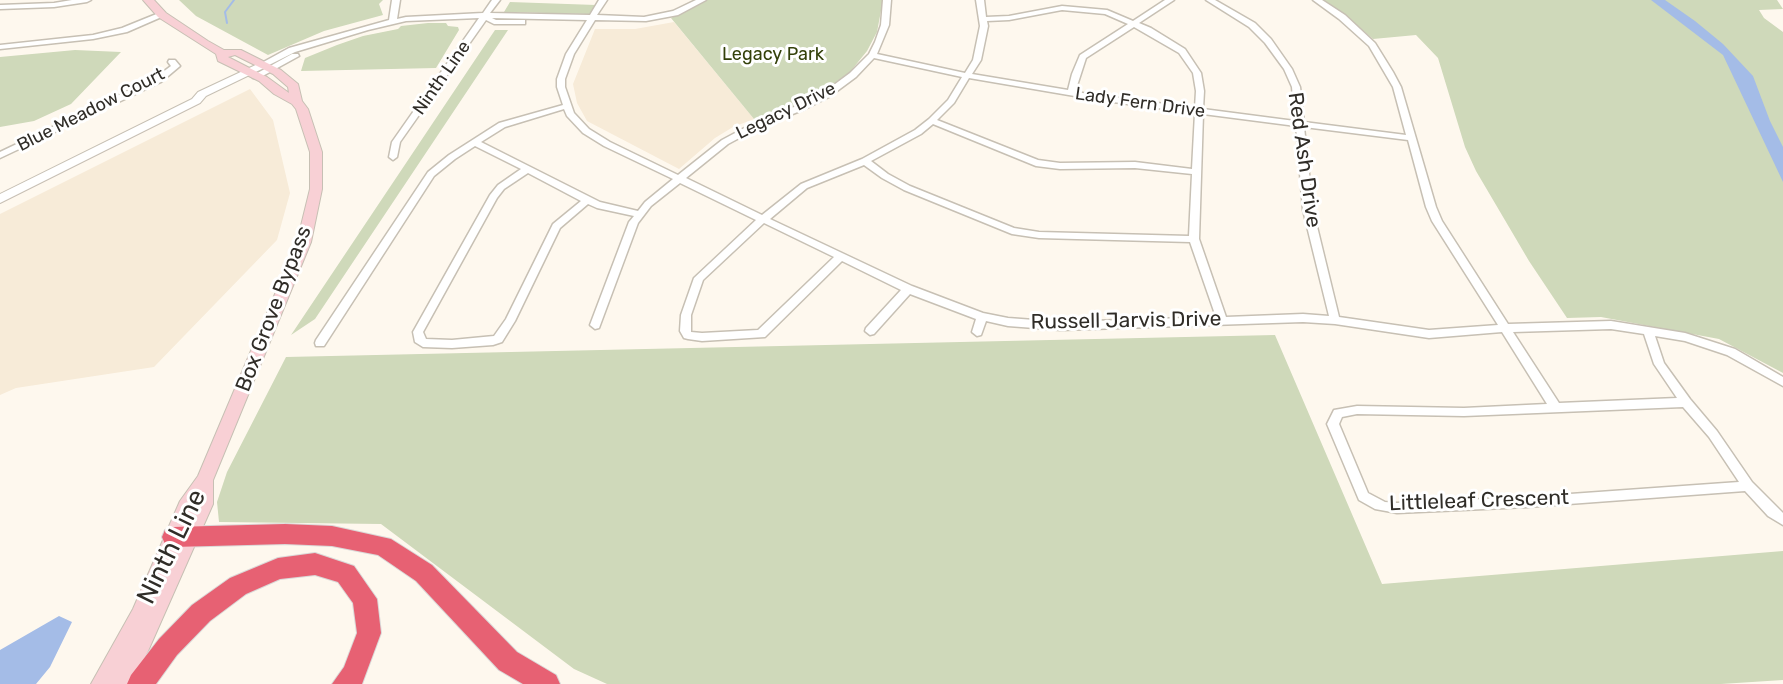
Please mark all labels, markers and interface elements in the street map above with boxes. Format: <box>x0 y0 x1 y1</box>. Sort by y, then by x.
street label: Ninth Line <box>409 37 475 119</box>
park label: Legacy Park <box>722 44 824 66</box>
street label: Blue Meadow Court <box>14 63 168 157</box>
street label: Legacy Drive <box>733 78 839 144</box>
street label: Lady Fern Drive <box>1074 83 1206 123</box>
street label: Red Ash Drive <box>1282 91 1326 229</box>
street label: Box Grove Bypass <box>231 223 317 395</box>
street label: Russell Jarvis Drive <box>1030 307 1222 335</box>
street label: Ninth Line <box>131 485 213 609</box>
street label: Littleleaf Crescent <box>1389 485 1569 517</box>

